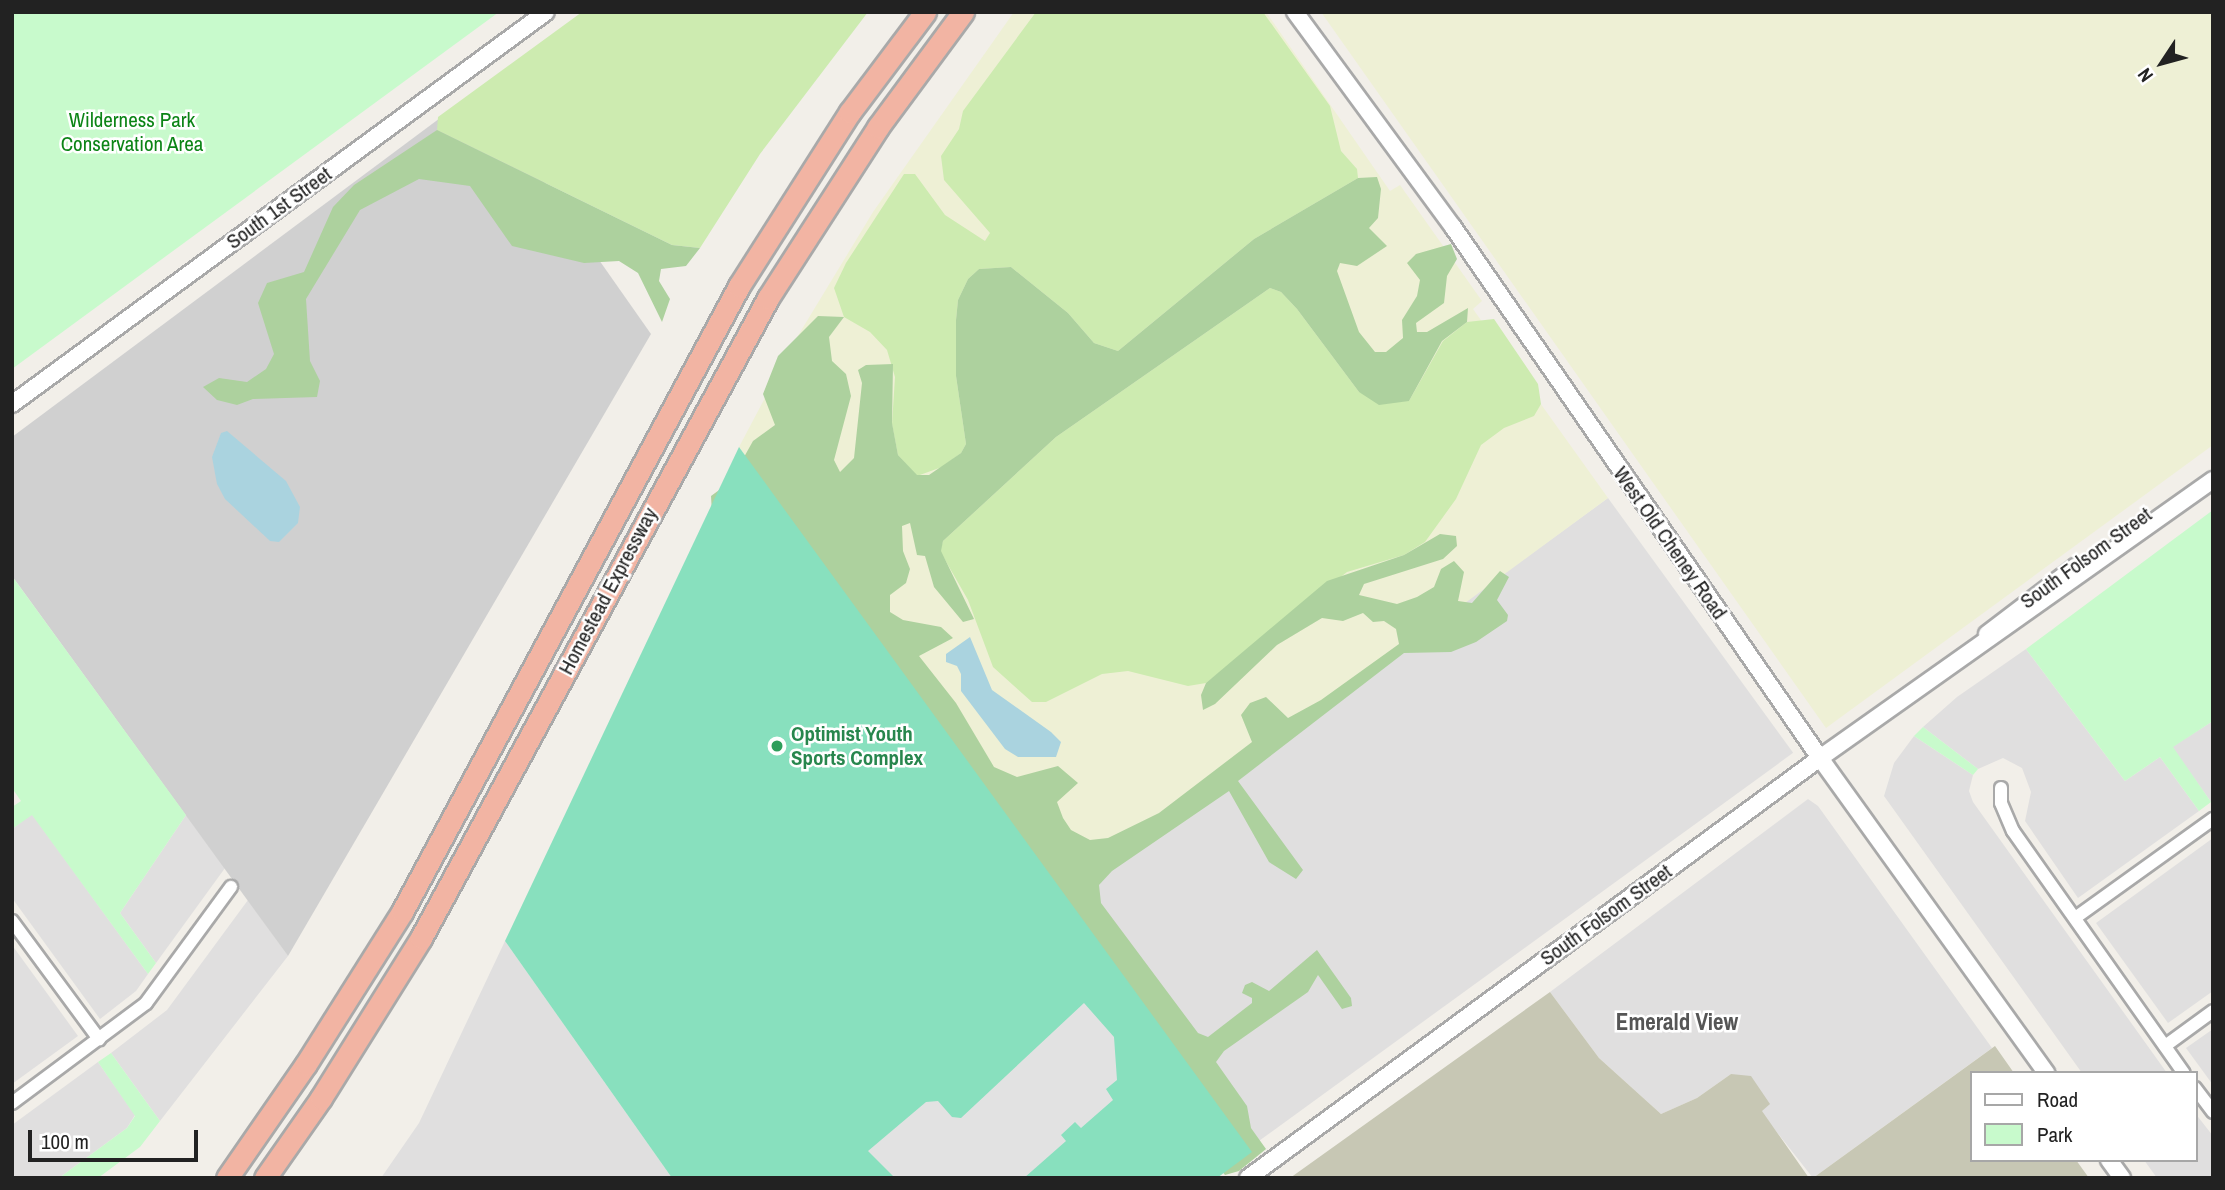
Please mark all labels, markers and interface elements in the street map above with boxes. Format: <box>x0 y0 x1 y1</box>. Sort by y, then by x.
north arrow <box>2127 28 2197 98</box>
text: N <box>2131 63 2159 88</box>
park label: Wilderness Park Conservation Area <box>60 107 204 157</box>
street label: South 1st Street <box>222 162 336 254</box>
street label: West Old Cheney Road <box>1608 462 1732 624</box>
street label: South Folsom Street <box>2015 502 2157 614</box>
street label: Homestead Expressway <box>553 503 663 679</box>
place label: Optimist Youth Sports Complex <box>791 721 923 771</box>
marker: Optimist Youth Sports Complex <box>769 738 785 754</box>
street label: South Folsom Street <box>1535 859 1677 971</box>
district label: Emerald View <box>1616 1008 1738 1036</box>
legend <box>1969 1071 2197 1162</box>
text: Road <box>2037 1085 2078 1114</box>
scale bar <box>32 1116 201 1160</box>
text: Park <box>2037 1120 2072 1149</box>
text: 100 m <box>41 1127 89 1156</box>

